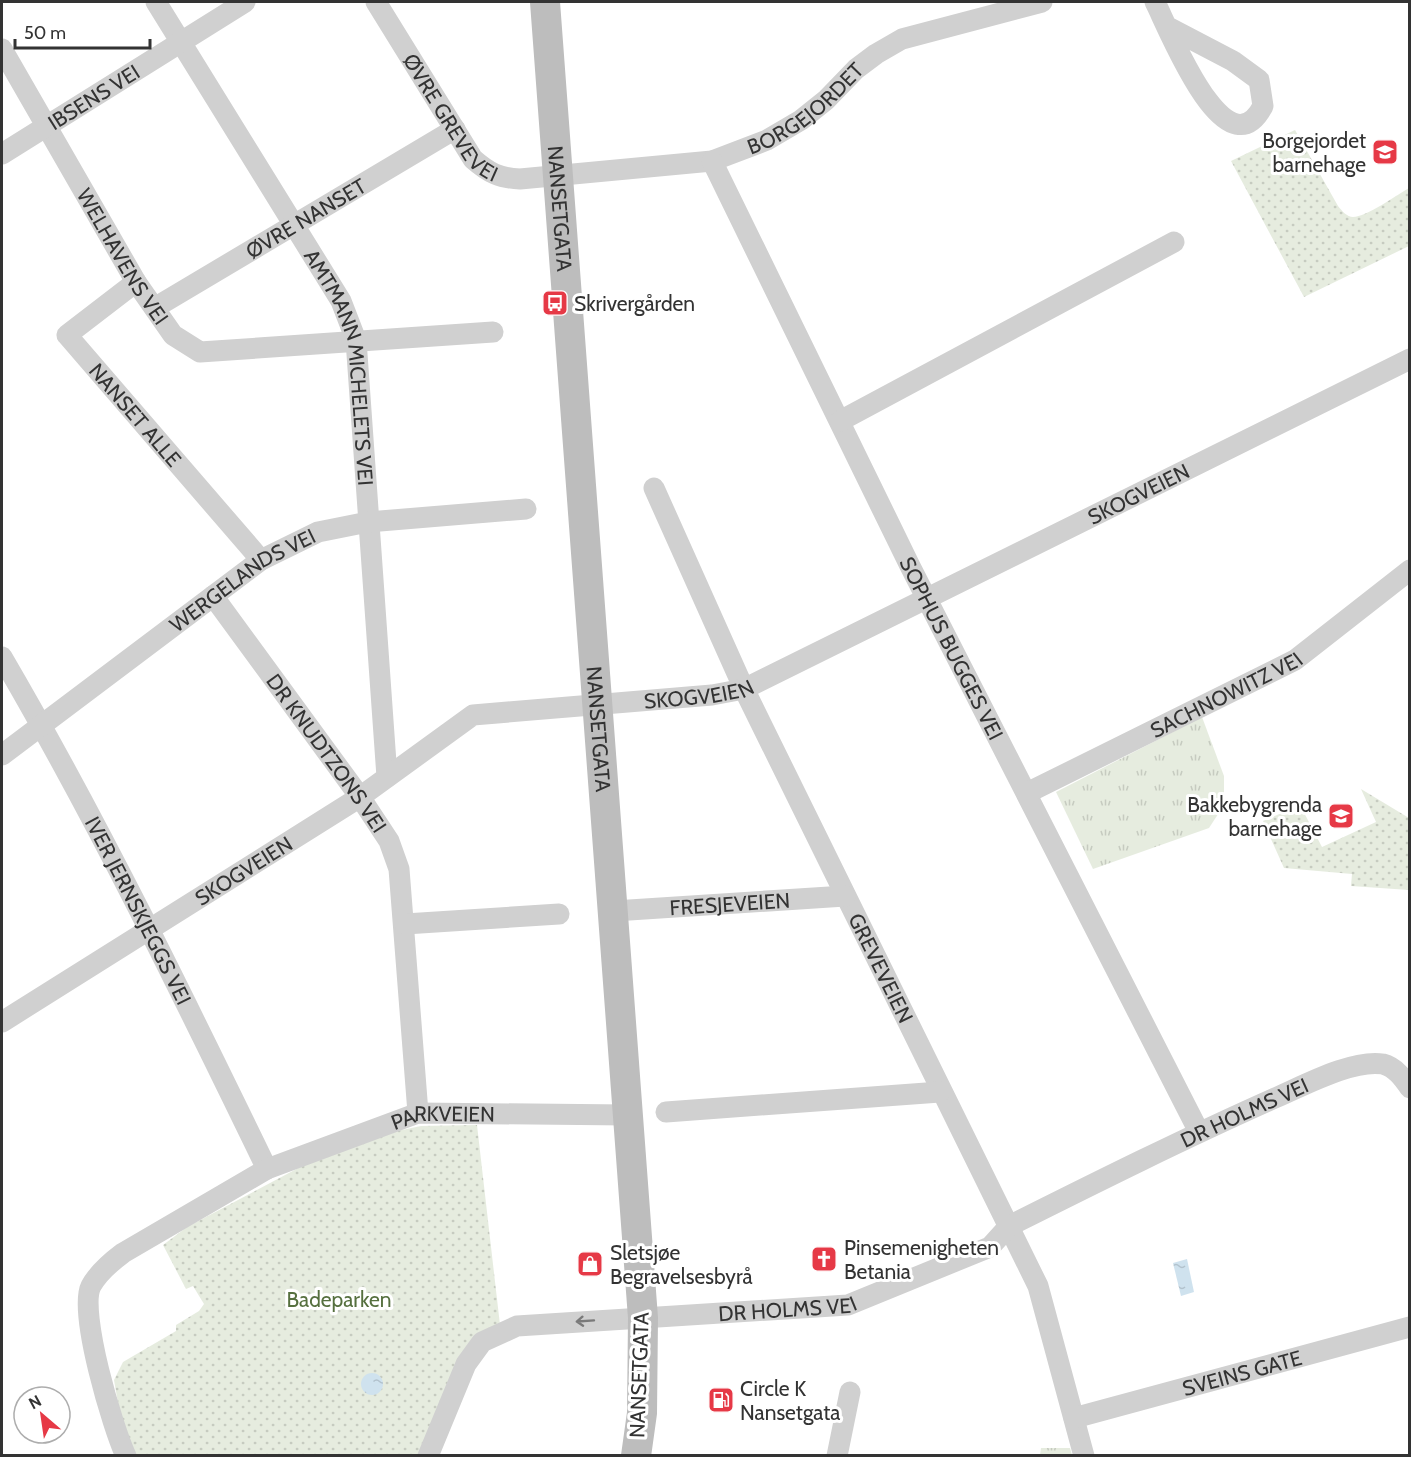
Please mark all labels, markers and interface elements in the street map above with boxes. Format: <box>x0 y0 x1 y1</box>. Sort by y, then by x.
scale bar <box>15 12 150 50</box>
text: 50 m <box>24 22 66 44</box>
street label: ØVRE GREVEVEI <box>398 49 502 186</box>
street label: BORGEJORDET <box>744 57 868 159</box>
street label: IBSENS VEI <box>43 59 144 135</box>
place label: Borgejordet barnehage <box>1262 128 1366 177</box>
school or university icon: Borgejordet barnehage <box>1370 137 1400 167</box>
street label: NANSETGATA <box>543 145 578 272</box>
street label: ØVRE NANSET <box>241 173 370 263</box>
street label: WELHAVENS VEI <box>72 184 174 329</box>
street label: AMTMANN MICHELETS VEI <box>299 244 379 486</box>
bus stop icon: Skrivergården <box>540 288 570 318</box>
place label: Skrivergården <box>574 291 695 316</box>
street label: NANSET ALLE <box>84 358 187 471</box>
street label: SKOGVEIEN <box>1084 458 1193 529</box>
street label: WERGELANDS VEI <box>165 523 319 637</box>
street label: SOPHUS BUGGES VEI <box>895 553 1009 744</box>
street label: SACHNOWITZ VEI <box>1146 647 1307 742</box>
street label: NANSETGATA <box>582 665 616 793</box>
street label: DR KNUDTZONS VEI <box>262 669 392 837</box>
street label: SKOGVEIEN <box>643 674 758 713</box>
place label: Bakkebygrenda barnehage <box>1187 792 1322 841</box>
school or university icon: Bakkebygrenda barnehage <box>1326 801 1356 831</box>
street label: IVER JERNSKJEGGS VEI <box>80 812 197 1008</box>
street label: SKOGVEIEN <box>190 830 297 910</box>
street label: FRESJEVEIEN <box>669 887 791 920</box>
street label: GREVEVEIEN <box>844 909 919 1027</box>
street label: DR HOLMS VEI <box>1176 1072 1312 1152</box>
street label: PARKVEIEN <box>387 1100 495 1135</box>
place label: Pinsemenigheten Betania <box>844 1235 999 1284</box>
place label: Sletsjøe Begravelsesbyrå <box>610 1240 753 1289</box>
church icon: Pinsemenigheten Betania <box>809 1244 839 1274</box>
shop icon: Sletsjøe Begravelsesbyrå <box>575 1249 605 1279</box>
park label: Badeparken <box>287 1287 391 1312</box>
street label: DR HOLMS VEI <box>718 1290 860 1326</box>
street label: NANSETGATA <box>624 1312 654 1438</box>
one-way arrow <box>576 1316 596 1327</box>
street label: SVEINS GATE <box>1179 1344 1304 1401</box>
place label: Circle K Nansetgata <box>740 1376 840 1425</box>
north arrow <box>12 1385 72 1445</box>
fuel station icon: Circle K Nansetgata <box>706 1385 736 1415</box>
text: N <box>25 1391 45 1413</box>

